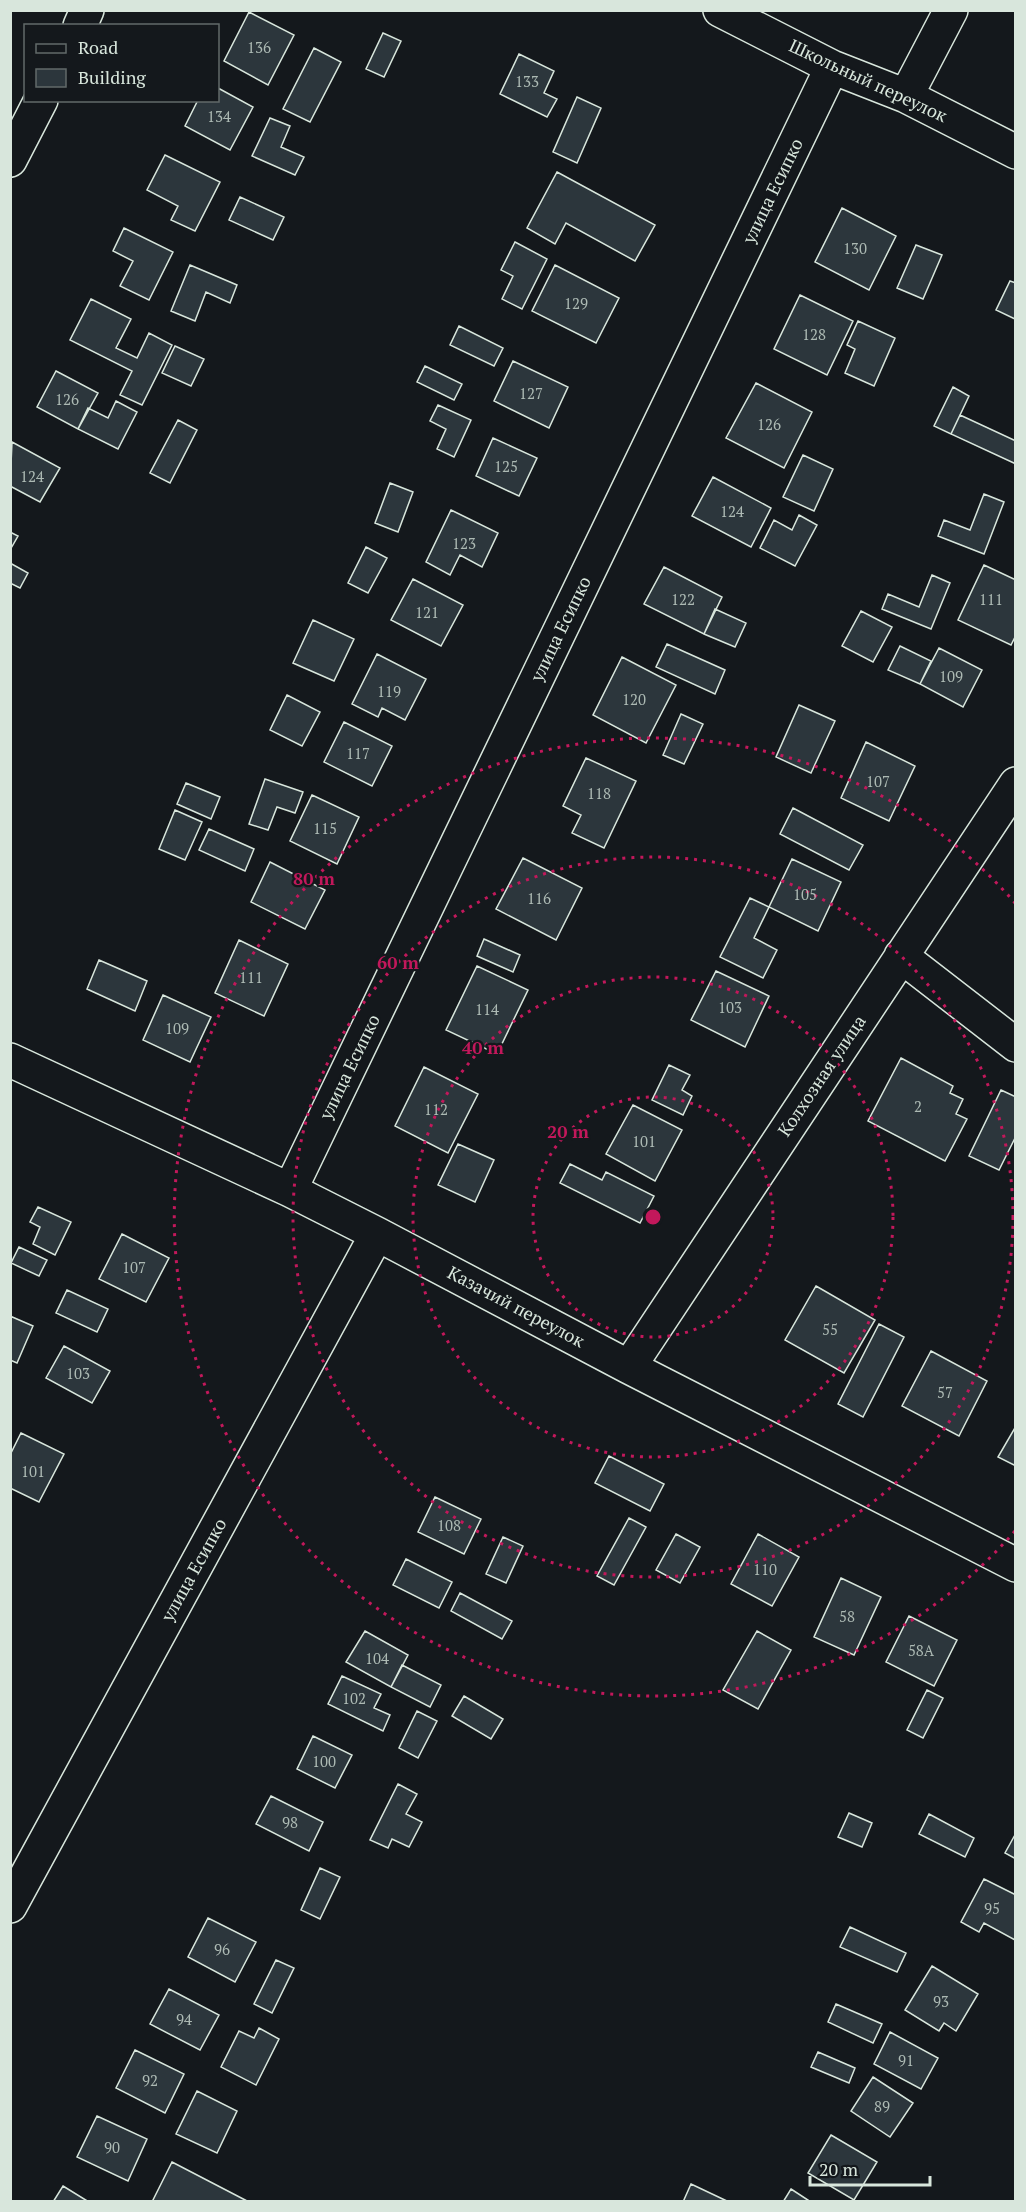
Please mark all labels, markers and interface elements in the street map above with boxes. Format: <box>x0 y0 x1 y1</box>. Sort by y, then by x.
legend <box>24 24 219 102</box>
street label: Школьный переулок <box>786 33 952 127</box>
text: Road <box>78 35 118 59</box>
house number: 136 <box>247 37 271 57</box>
text: Building <box>78 65 146 89</box>
house number: 133 <box>515 71 539 91</box>
house number: 134 <box>207 106 231 126</box>
street label: улица Есипко <box>736 134 808 248</box>
house number: 130 <box>843 238 867 258</box>
house number: 129 <box>564 293 588 313</box>
house number: 128 <box>802 324 826 344</box>
house number: 127 <box>519 383 543 403</box>
house number: 126 <box>55 389 79 409</box>
house number: 126 <box>757 414 781 434</box>
house number: 125 <box>494 456 518 476</box>
house number: 124 <box>20 466 44 486</box>
house number: 124 <box>720 501 744 521</box>
house number: 123 <box>452 533 476 553</box>
street label: улица Есипко <box>524 572 596 686</box>
house number: 122 <box>671 589 695 609</box>
house number: 111 <box>979 589 1003 609</box>
house number: 121 <box>415 602 439 622</box>
house number: 109 <box>939 666 963 686</box>
house number: 119 <box>377 681 401 701</box>
house number: 120 <box>622 689 646 709</box>
house number: 117 <box>346 743 370 763</box>
house number: 107 <box>866 771 890 791</box>
house number: 118 <box>587 783 611 803</box>
house number: 115 <box>313 818 337 838</box>
text: 80 m <box>293 866 335 890</box>
house number: 105 <box>793 884 817 904</box>
house number: 116 <box>527 888 551 908</box>
text: 60 m <box>377 950 419 974</box>
house number: 111 <box>239 967 263 987</box>
house number: 103 <box>718 997 742 1017</box>
house number: 114 <box>475 999 499 1019</box>
street label: улица Есипко <box>313 1010 385 1124</box>
street label: Колхозная улица <box>772 1010 871 1141</box>
house number: 109 <box>165 1018 189 1038</box>
text: 40 m <box>462 1035 504 1059</box>
house number: 2 <box>914 1096 922 1116</box>
house number: 112 <box>424 1099 448 1119</box>
text: 20 m <box>547 1119 589 1143</box>
house number: 101 <box>632 1131 656 1151</box>
centre of rings <box>643 1207 663 1227</box>
house number: 107 <box>122 1257 146 1277</box>
street label: Казачий переулок <box>444 1260 589 1352</box>
house number: 55 <box>822 1319 838 1339</box>
house number: 103 <box>66 1363 90 1383</box>
house number: 57 <box>937 1382 953 1402</box>
house number: 101 <box>21 1461 45 1481</box>
street label: улица Есипко <box>154 1514 231 1626</box>
house number: 108 <box>437 1515 461 1535</box>
house number: 110 <box>753 1559 777 1579</box>
house number: 58 <box>839 1606 855 1626</box>
house number: 58А <box>908 1640 935 1660</box>
house number: 104 <box>365 1648 389 1668</box>
house number: 102 <box>342 1688 366 1708</box>
house number: 100 <box>312 1751 336 1771</box>
house number: 98 <box>282 1812 298 1832</box>
house number: 95 <box>984 1898 1000 1918</box>
house number: 96 <box>214 1939 230 1959</box>
house number: 93 <box>933 1991 949 2011</box>
house number: 94 <box>176 2009 192 2029</box>
house number: 91 <box>898 2050 914 2070</box>
house number: 92 <box>142 2070 158 2090</box>
house number: 89 <box>874 2096 890 2116</box>
house number: 90 <box>104 2137 120 2157</box>
scale bar <box>810 2149 930 2187</box>
text: 20 m <box>819 2157 859 2181</box>

